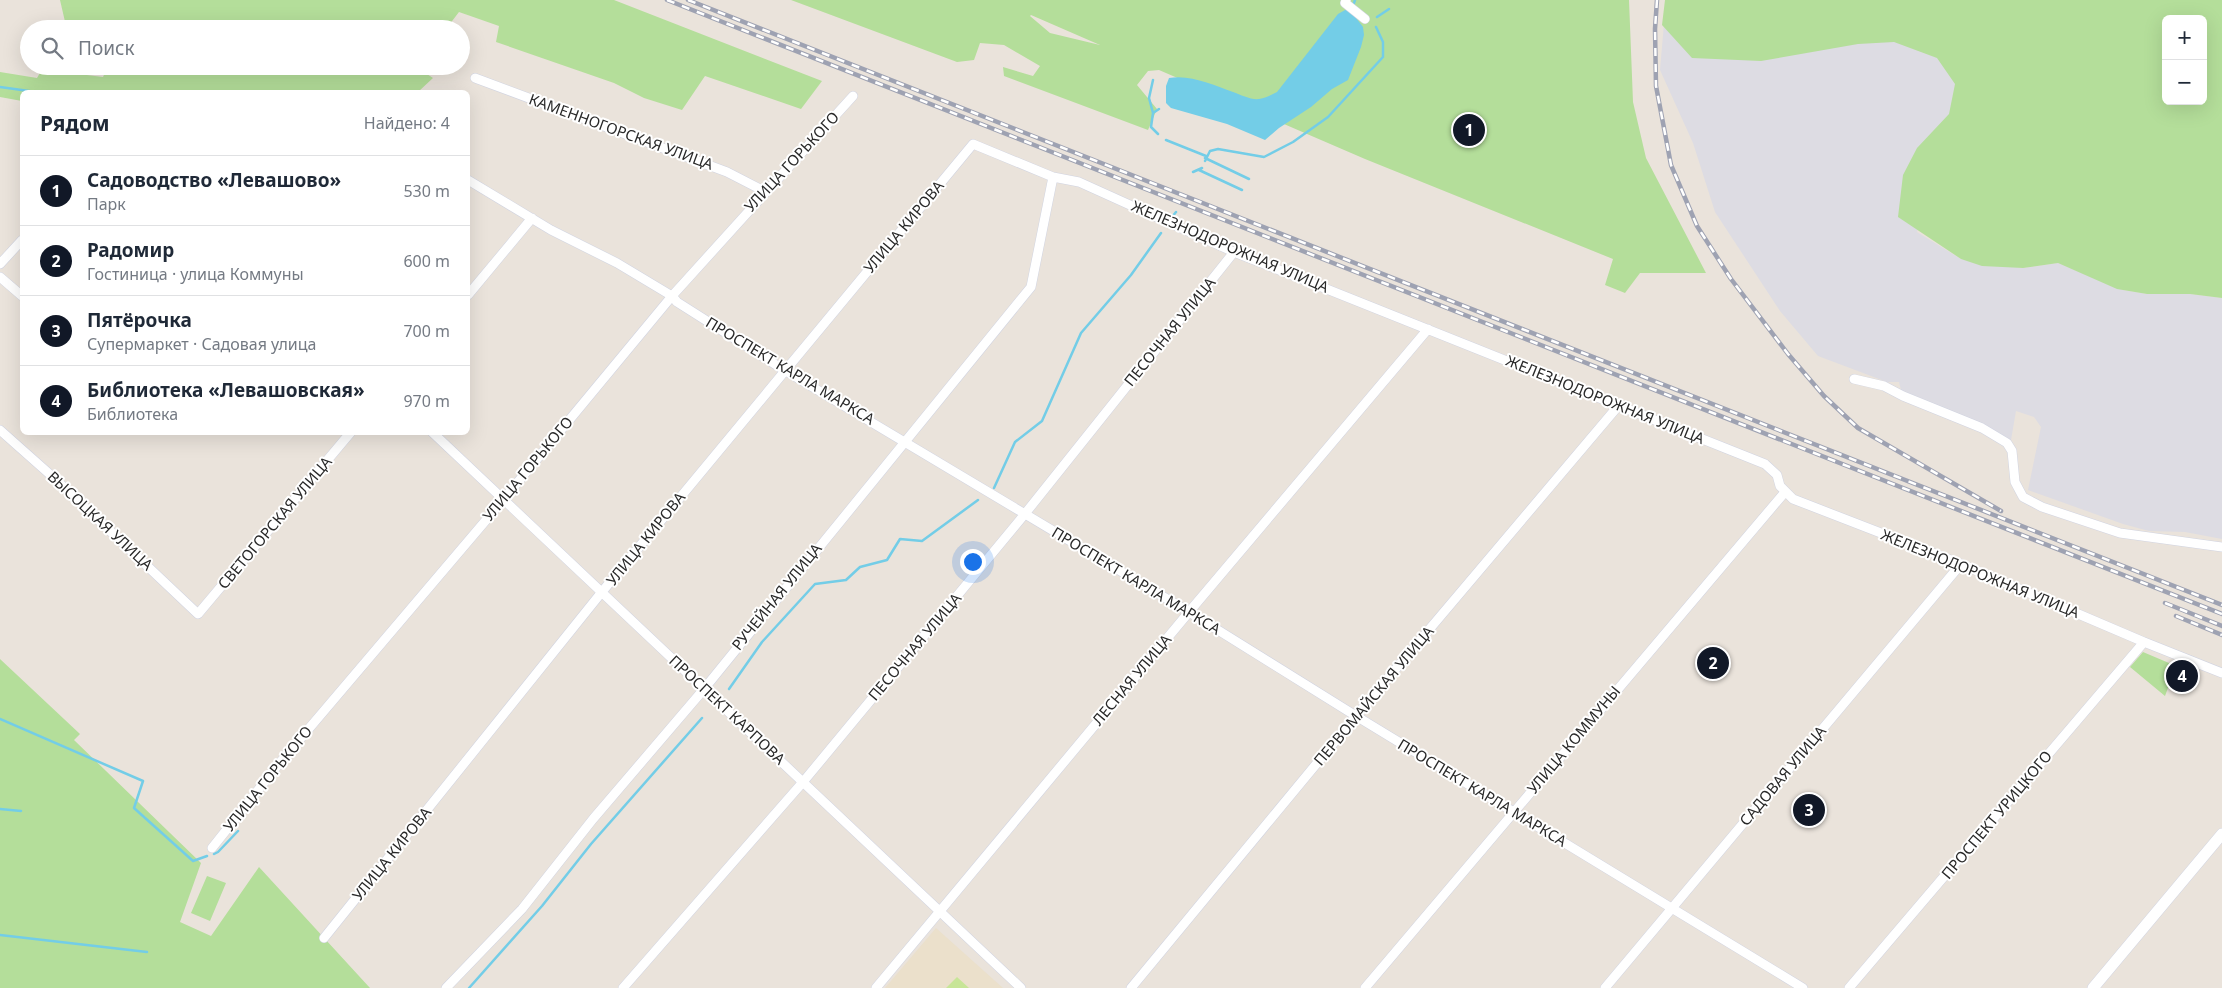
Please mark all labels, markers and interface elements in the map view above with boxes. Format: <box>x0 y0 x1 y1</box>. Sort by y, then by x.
map controls <box>2162 15 2207 105</box>
button: + <box>2162 15 2207 60</box>
search box <box>20 20 470 75</box>
icon: search <box>38 34 66 62</box>
text: Поиск <box>78 35 134 61</box>
button: − <box>2162 60 2207 105</box>
street label: КАМЕННОГОРСКАЯ УЛИЦА <box>526 88 717 174</box>
street label: УЛИЦА ГОРЬКОГО <box>739 107 843 216</box>
text: Рядом <box>40 109 110 137</box>
pin: 1 <box>1453 111 1485 149</box>
text: Найдено: 4 <box>364 112 450 134</box>
text: Садоводство «Левашово» <box>87 167 341 193</box>
street label: УЛИЦА КИРОВА <box>859 176 948 277</box>
text: 1 <box>51 180 61 202</box>
text: 530 m <box>403 180 450 202</box>
text: Парк <box>87 193 126 215</box>
street label: ЖЕЛЕЗНОДОРОЖНАЯ УЛИЦА <box>1129 195 1332 297</box>
text: Радомир <box>87 237 174 263</box>
text: 2 <box>51 250 61 272</box>
text: 600 m <box>403 250 450 272</box>
text: Гостиница · улица Коммуны <box>87 263 304 285</box>
street label: ПЕСОЧНАЯ УЛИЦА <box>1119 272 1220 390</box>
text: Пятёрочка <box>87 307 192 333</box>
street label: ПРОСПЕКТ КАРЛА МАРКСА <box>702 312 879 429</box>
text: 3 <box>51 320 61 342</box>
text: 700 m <box>403 320 450 342</box>
text: Супермаркет · Садовая улица <box>87 333 316 355</box>
street label: ЖЕЛЕЗНОДОРОЖНАЯ УЛИЦА <box>1503 350 1708 448</box>
text: Библиотека «Левашовская» <box>87 377 365 403</box>
text: 4 <box>51 390 61 412</box>
text: 970 m <box>403 390 450 412</box>
text: Библиотека <box>87 403 178 425</box>
street label: УЛИЦА ГОРЬКОГО <box>478 412 577 525</box>
street label: СВЕТОГОРСКАЯ УЛИЦА <box>213 452 336 593</box>
street label: ВЫСОЦКАЯ УЛИЦА <box>44 466 158 575</box>
street label: УЛИЦА КИРОВА <box>601 487 689 589</box>
street label: ПРОСПЕКТ КАРЛА МАРКСА <box>1048 522 1225 639</box>
street label: ЖЕЛЕЗНОДОРОЖНАЯ УЛИЦА <box>1878 524 2083 622</box>
street label: РУЧЕЙНАЯ УЛИЦА <box>727 538 826 654</box>
your location <box>960 549 986 575</box>
street label: ПЕСОЧНАЯ УЛИЦА <box>863 588 965 704</box>
street label: ПЕРВОМАЙСКАЯ УЛИЦА <box>1309 621 1438 769</box>
street label: ЛЕСНАЯ УЛИЦА <box>1087 629 1175 729</box>
pin: 2 <box>1697 644 1729 682</box>
street label: ПРОСПЕКТ КАРПОВА <box>665 650 790 769</box>
pin: 4 <box>2166 657 2198 695</box>
street label: УЛИЦА КОММУНЫ <box>1522 681 1624 798</box>
street label: УЛИЦА ГОРЬКОГО <box>218 721 316 835</box>
street label: САДОВАЯ УЛИЦА <box>1734 721 1830 830</box>
street label: ПРОСПЕКТ КАРЛА МАРКСА <box>1394 734 1571 851</box>
street label: ПРОСПЕКТ УРИЦКОГО <box>1936 746 2056 883</box>
pin: 3 <box>1793 791 1825 829</box>
street label: УЛИЦА КИРОВА <box>347 802 435 904</box>

